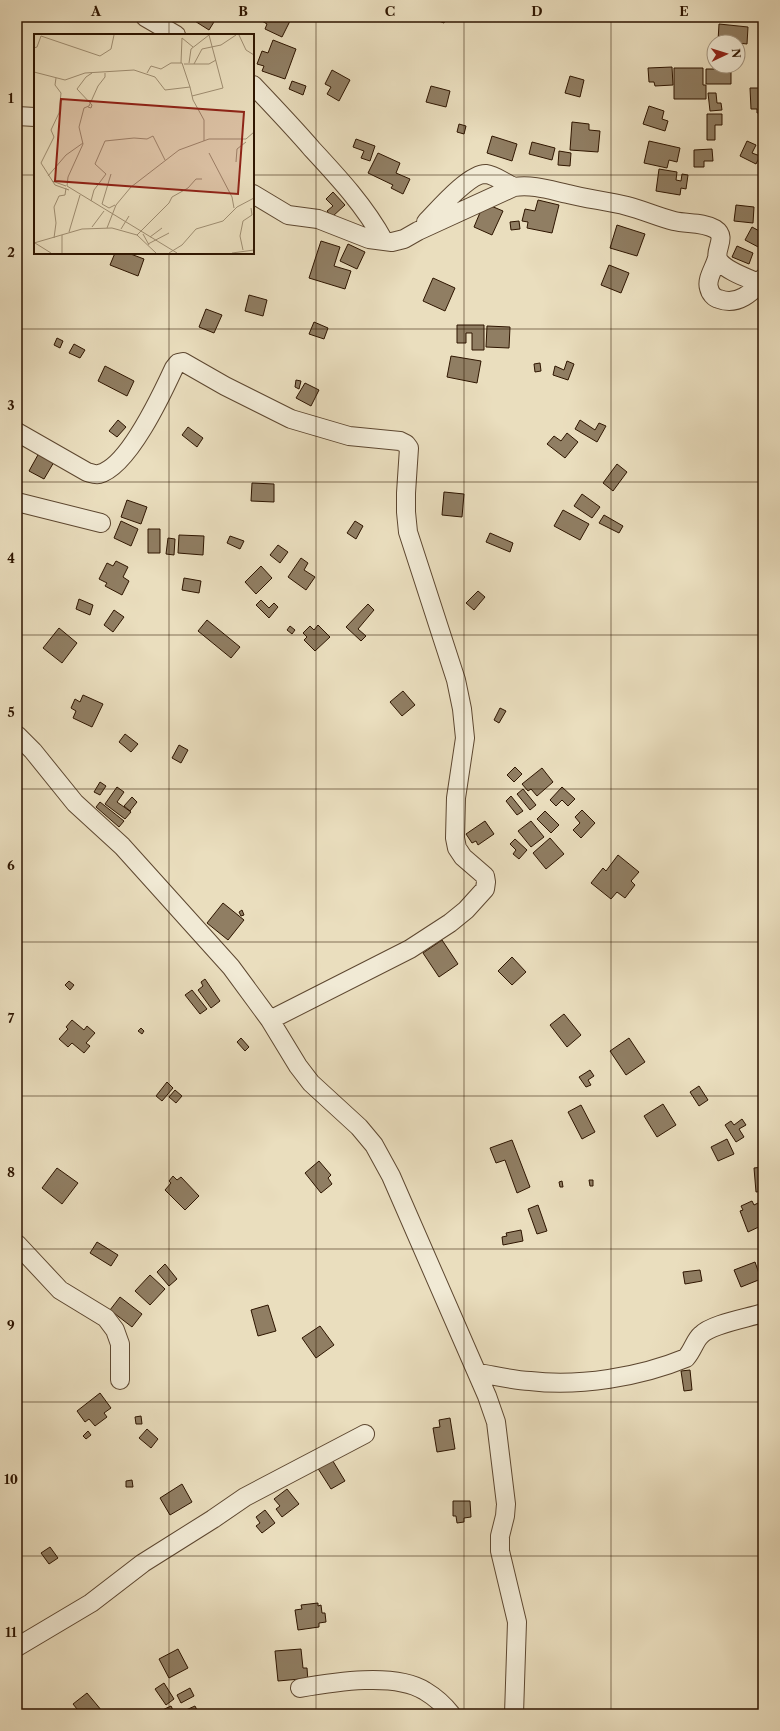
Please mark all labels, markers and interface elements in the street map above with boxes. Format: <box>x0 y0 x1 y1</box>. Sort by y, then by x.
text: A <box>90 3 102 19</box>
text: B <box>238 3 248 19</box>
text: C <box>385 3 395 19</box>
text: D <box>531 3 543 19</box>
text: E <box>679 3 689 19</box>
inset map <box>34 34 254 254</box>
north arrow <box>706 34 746 74</box>
text: N <box>729 48 743 59</box>
text: 1 <box>8 90 14 106</box>
text: 2 <box>7 244 15 260</box>
text: 3 <box>7 397 15 413</box>
text: 4 <box>7 550 15 566</box>
text: 5 <box>7 704 15 720</box>
text: 6 <box>7 857 15 873</box>
text: 7 <box>8 1010 15 1026</box>
text: 8 <box>7 1164 15 1180</box>
text: 9 <box>7 1317 15 1333</box>
text: 10 <box>4 1471 18 1487</box>
text: 11 <box>5 1624 17 1640</box>

